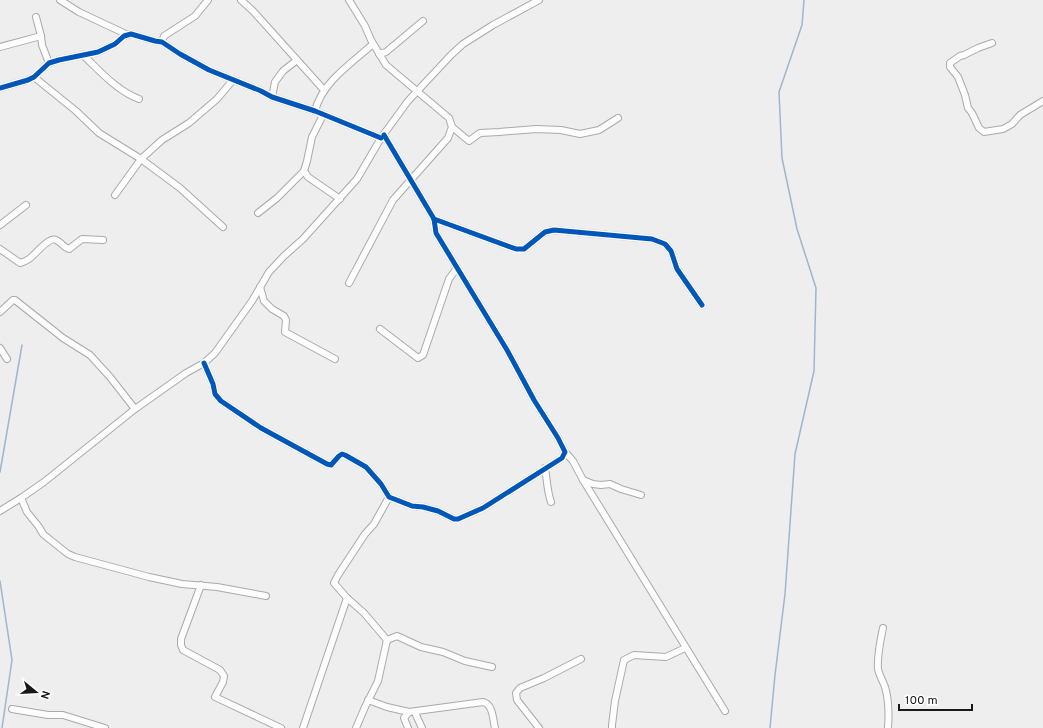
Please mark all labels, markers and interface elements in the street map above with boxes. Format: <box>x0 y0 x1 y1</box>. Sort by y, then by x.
north arrow <box>16 672 56 712</box>
scale bar <box>899 686 972 712</box>
text: N <box>37 689 52 701</box>
text: 100 m <box>905 693 938 709</box>

